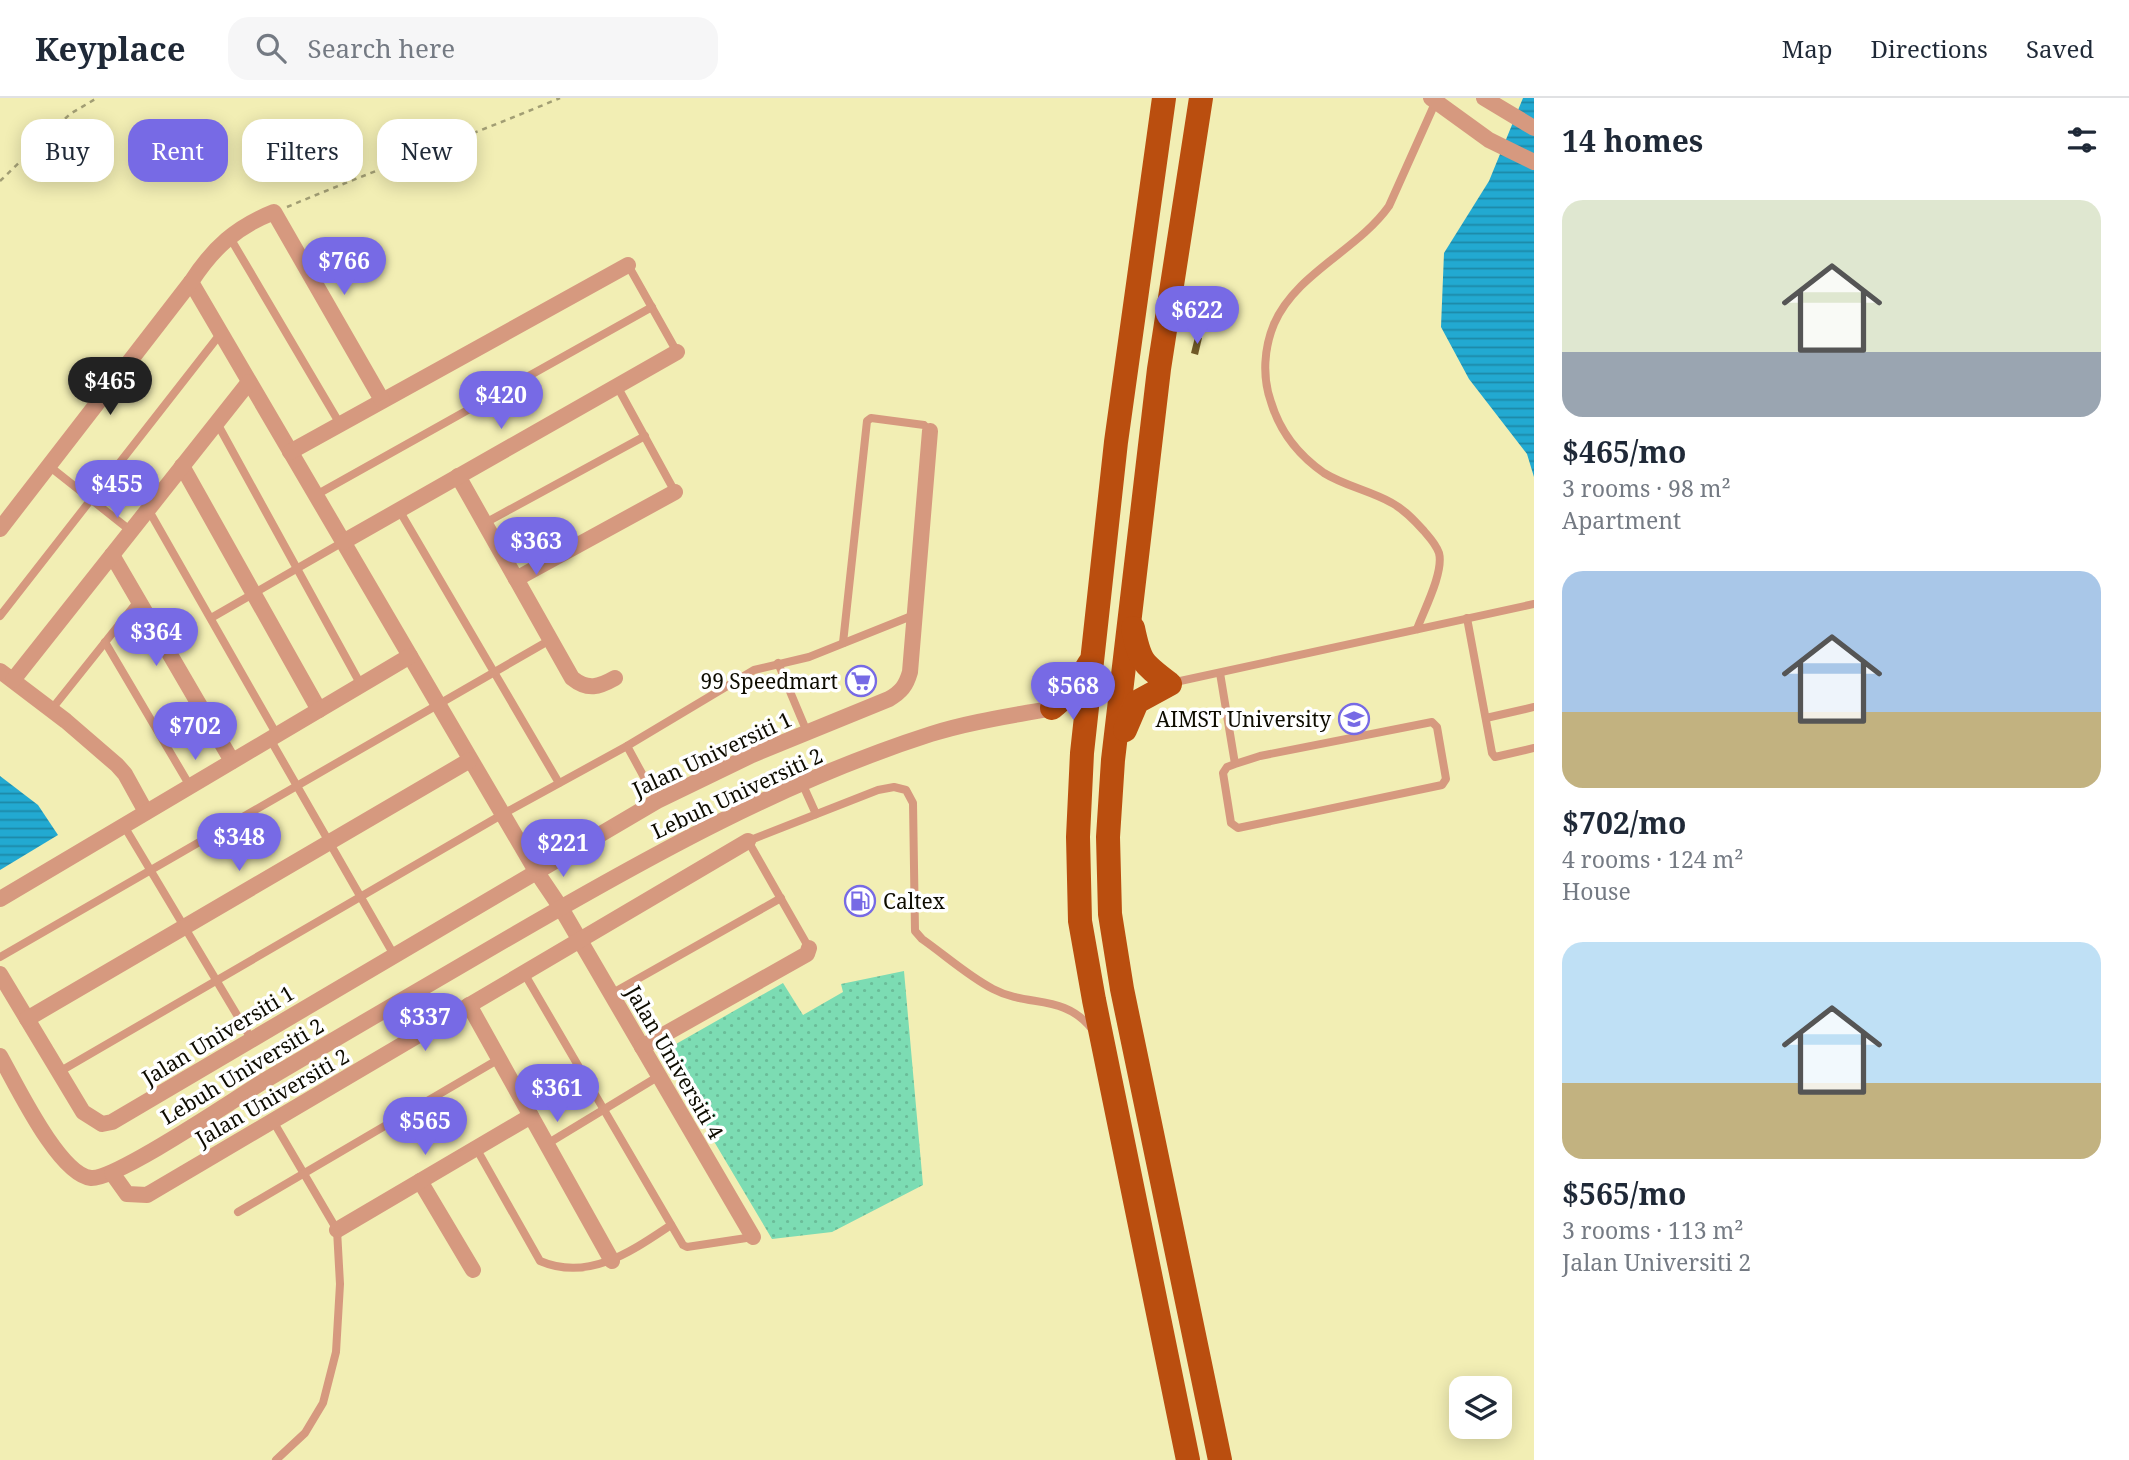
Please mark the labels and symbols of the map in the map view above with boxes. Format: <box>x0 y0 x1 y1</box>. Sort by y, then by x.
pin: $766 <box>303 238 385 297</box>
pin: $622 <box>1156 286 1238 346</box>
pin: $465 <box>69 358 151 417</box>
pin: $420 <box>460 372 542 431</box>
pin: $455 <box>76 460 158 520</box>
pin: $363 <box>495 518 577 577</box>
pin: $364 <box>115 608 197 668</box>
pin: $568 <box>1032 662 1114 722</box>
supermarket icon: 99 Speedmart <box>844 664 878 698</box>
place label: 99 Speedmart <box>700 667 838 695</box>
pin: $702 <box>154 702 236 762</box>
school or university icon: AIMST University <box>1337 702 1371 736</box>
street label: Jalan Universiti 1 <box>627 705 796 804</box>
place label: AIMST University <box>1155 705 1331 733</box>
street label: Lebuh Universiti 2 <box>647 741 827 845</box>
pin: $348 <box>198 814 280 873</box>
pin: $221 <box>522 820 604 879</box>
fuel station icon: Caltex <box>843 884 877 918</box>
place label: Caltex <box>883 887 946 915</box>
street label: Jalan Universiti 1 <box>136 979 299 1092</box>
street label: Jalan Universiti 4 <box>619 979 730 1144</box>
pin: $337 <box>384 993 466 1053</box>
street label: Lebuh Universiti 2 <box>155 1011 329 1131</box>
street label: Jalan Universiti 2 <box>189 1042 354 1153</box>
pin: $361 <box>516 1065 598 1124</box>
pin: $565 <box>384 1098 466 1157</box>

